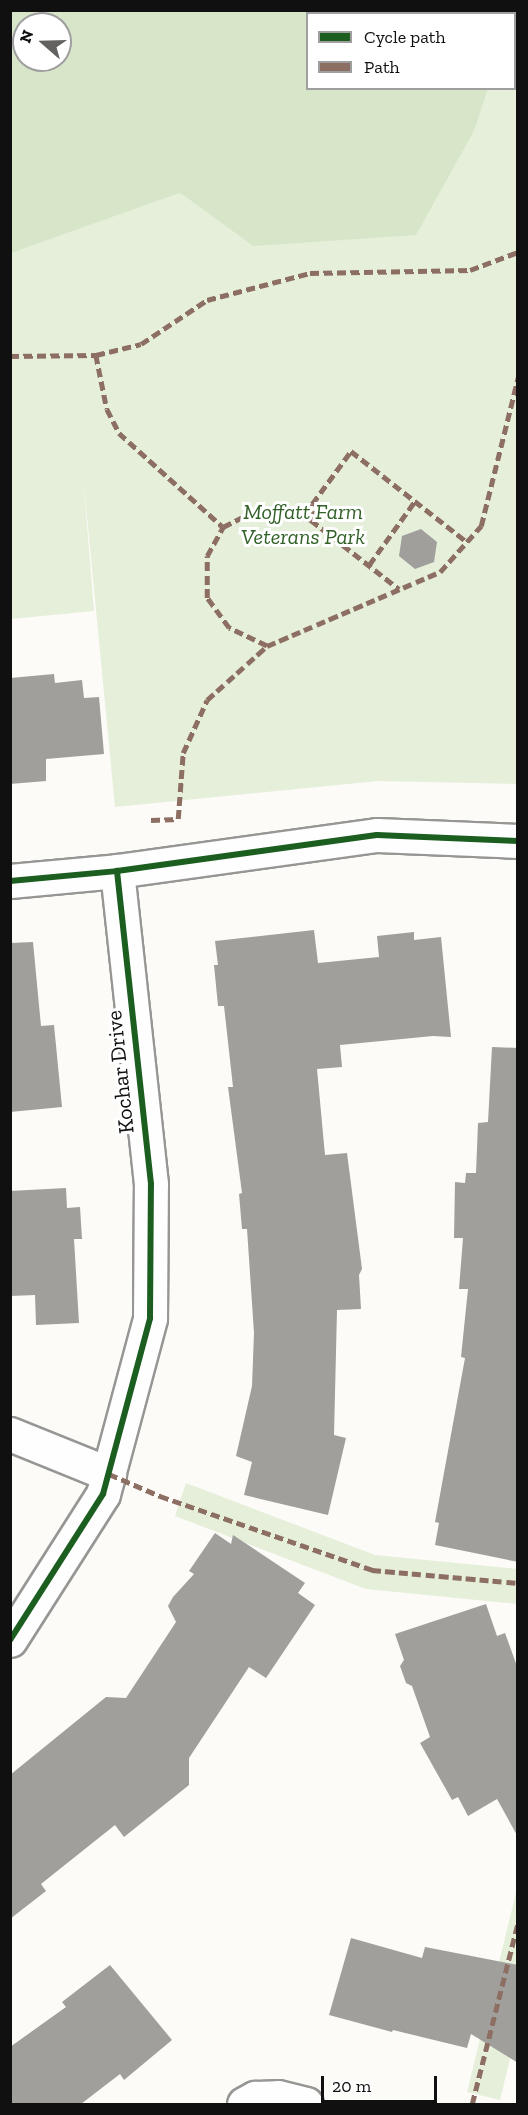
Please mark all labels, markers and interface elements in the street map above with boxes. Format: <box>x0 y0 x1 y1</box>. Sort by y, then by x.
north arrow <box>12 12 72 72</box>
legend <box>306 12 516 90</box>
text: Cycle path <box>364 26 446 48</box>
text: N <box>15 27 38 45</box>
text: Path <box>364 56 400 78</box>
park label: Moffatt Farm Veterans Park <box>241 498 365 550</box>
street label: Kochar Drive <box>100 1009 140 1135</box>
scale bar <box>324 2064 440 2102</box>
text: 20 m <box>332 2075 371 2097</box>

